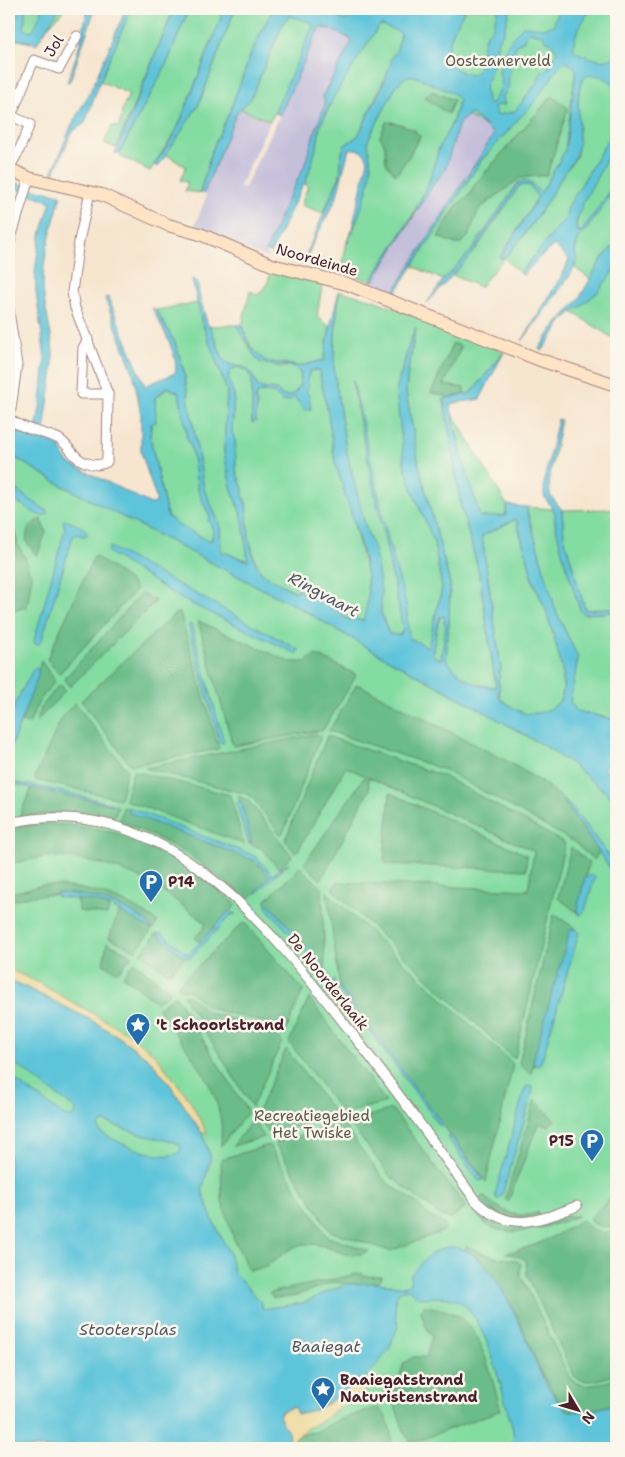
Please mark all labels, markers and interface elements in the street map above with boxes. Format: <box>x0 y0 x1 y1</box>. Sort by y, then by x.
street label: Jol <box>40 31 69 61</box>
park label: Oostzanerveld <box>445 51 551 71</box>
street label: Noordeinde <box>274 239 360 281</box>
water label: Ringvaart <box>285 567 363 622</box>
parking icon: P14 <box>138 869 164 903</box>
place label: P14 <box>168 872 195 892</box>
street label: De Noorderlaaik <box>283 929 373 1035</box>
place icon: 't Schoorlstrand <box>125 1012 151 1046</box>
place label: 't Schoorlstrand <box>156 1015 284 1035</box>
park label: Recreatiegebied Het Twiske <box>254 1106 370 1143</box>
parking icon: P15 <box>579 1128 605 1162</box>
place label: P15 <box>549 1131 574 1151</box>
water label: Stootersplas <box>79 1319 177 1340</box>
water label: Baaiegat <box>291 1336 361 1357</box>
place label: Baaiegatstrand Naturistenstrand <box>340 1370 478 1407</box>
place icon: Baaiegatstrand Naturistenstrand <box>310 1376 336 1410</box>
north arrow <box>552 1384 602 1434</box>
text: N <box>578 1408 599 1428</box>

